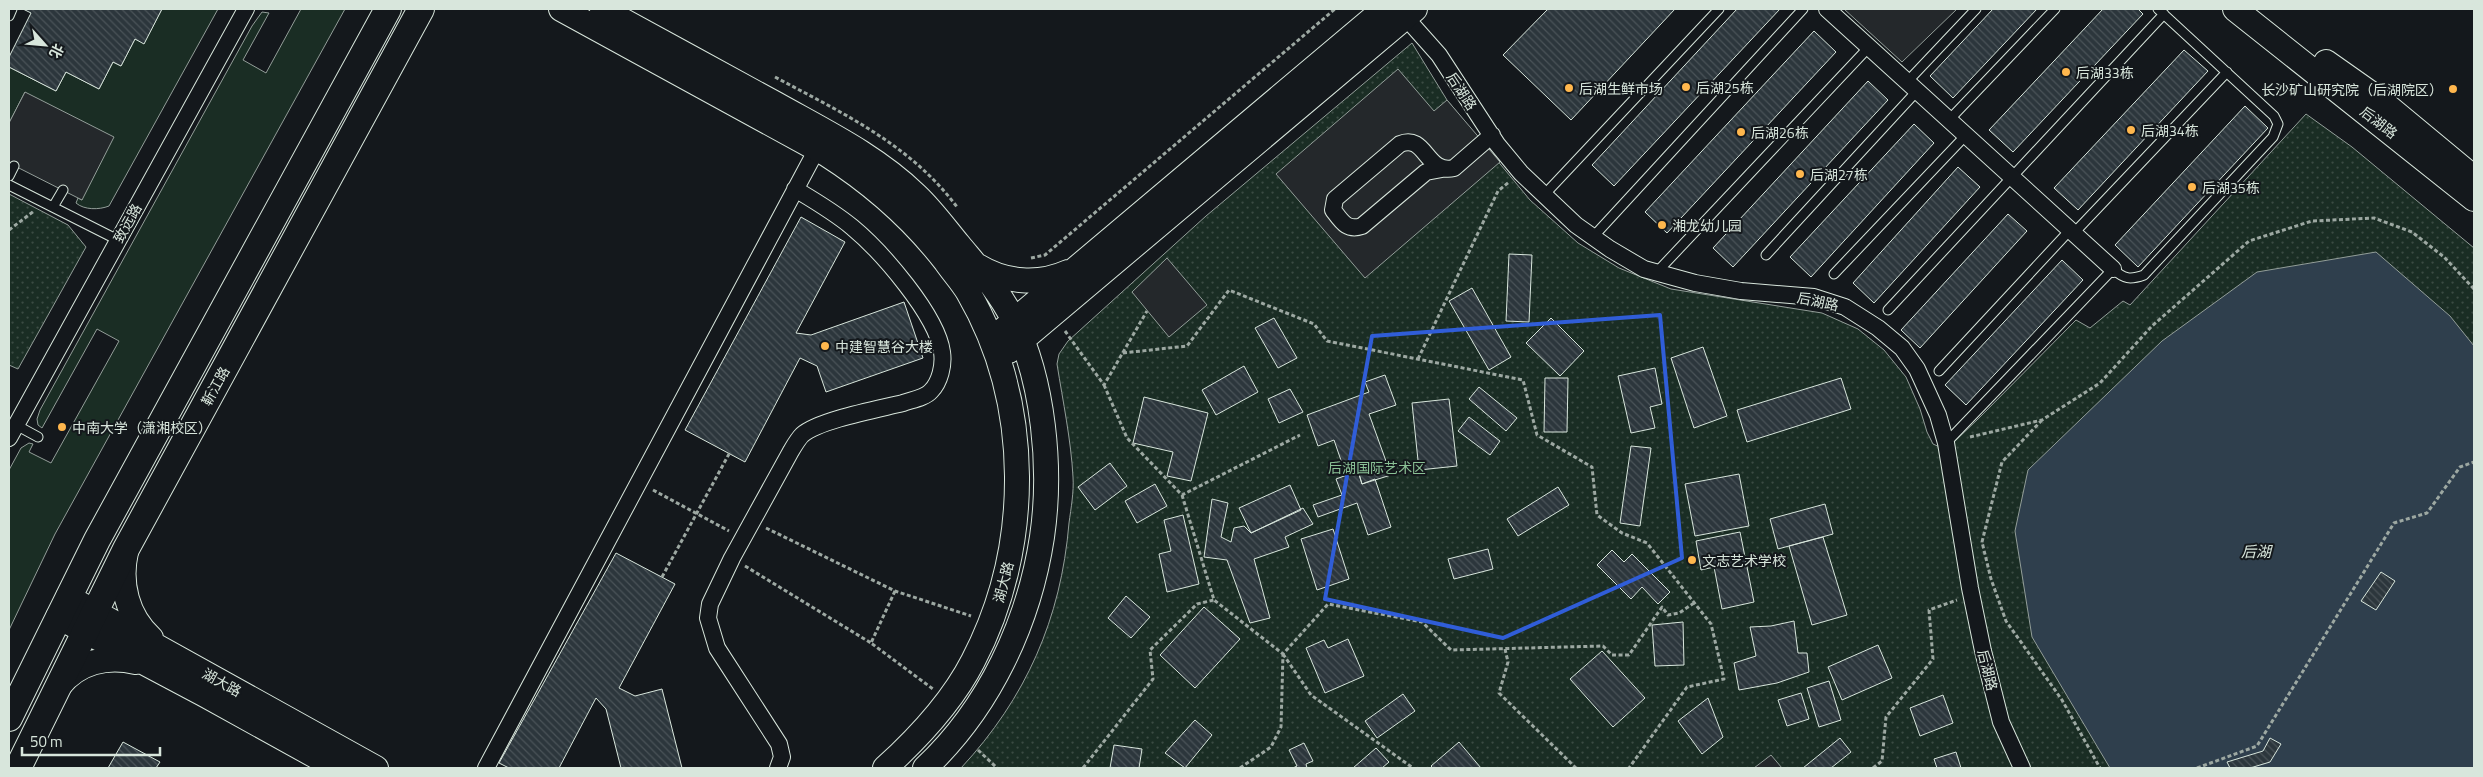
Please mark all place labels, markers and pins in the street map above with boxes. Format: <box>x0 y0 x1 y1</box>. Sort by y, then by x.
place label: 后湖33栋 <box>2076 62 2134 83</box>
marker: 后湖33栋 <box>2060 66 2072 78</box>
place label: 后湖25栋 <box>1696 77 1754 98</box>
place label: 后湖生鲜市场 <box>1579 78 1663 99</box>
place label: 长沙矿山研究院（后湖院区） <box>2261 79 2443 100</box>
marker: 后湖25栋 <box>1680 81 1692 93</box>
marker: 后湖生鲜市场 <box>1563 82 1575 94</box>
marker: 长沙矿山研究院（后湖院区） <box>2447 83 2459 95</box>
place label: 后湖34栋 <box>2141 120 2199 141</box>
place label: 后湖26栋 <box>1751 122 1809 143</box>
marker: 后湖34栋 <box>2125 124 2137 136</box>
marker: 后湖26栋 <box>1735 126 1747 138</box>
place label: 后湖27栋 <box>1810 164 1868 185</box>
marker: 后湖27栋 <box>1794 168 1806 180</box>
place label: 后湖35栋 <box>2202 177 2260 198</box>
marker: 后湖35栋 <box>2186 181 2198 193</box>
place label: 湘龙幼儿园 <box>1672 215 1742 236</box>
marker: 湘龙幼儿园 <box>1656 219 1668 231</box>
place label: 中建智慧谷大楼 <box>835 336 933 357</box>
marker: 中建智慧谷大楼 <box>819 340 831 352</box>
place label: 中南大学（潇湘校区） <box>72 417 212 438</box>
marker: 中南大学（潇湘校区） <box>56 421 68 433</box>
place label: 文志艺术学校 <box>1702 550 1786 571</box>
marker: 文志艺术学校 <box>1686 554 1698 566</box>

